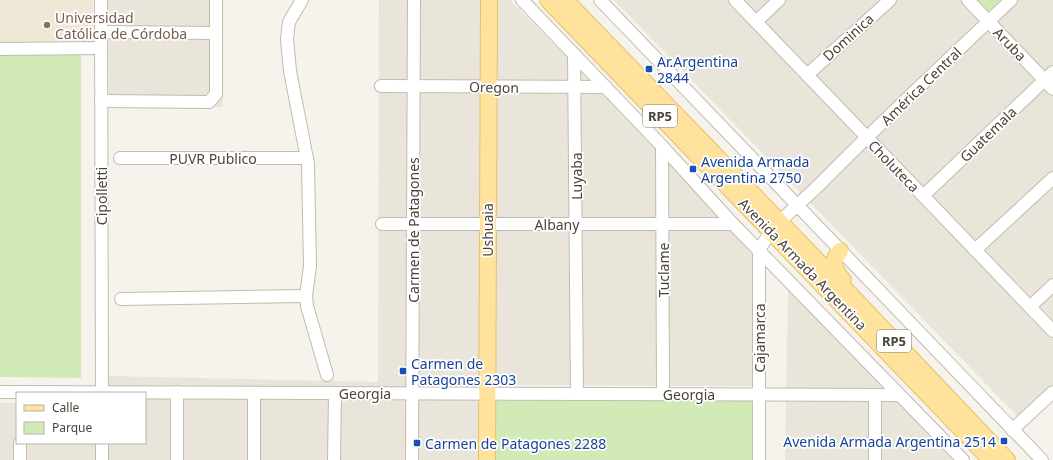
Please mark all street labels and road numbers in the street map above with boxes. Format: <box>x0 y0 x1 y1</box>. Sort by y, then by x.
street label: Dominica <box>819 9 877 65</box>
street label: Aruba <box>989 23 1031 65</box>
street label: América Central <box>877 43 965 129</box>
street label: Oregon <box>469 77 519 97</box>
street label: Guatemala <box>955 102 1021 166</box>
road number: RP5 <box>643 105 677 127</box>
street label: Choluteca <box>864 136 924 196</box>
street label: PUVR Publico <box>169 149 257 168</box>
street label: Luyaba <box>567 152 586 200</box>
street label: Carmen de Patagones <box>404 157 423 303</box>
street label: Cipolletti <box>92 167 111 225</box>
street label: Avenida Armada Argentina <box>735 194 871 334</box>
street label: Ushuaia <box>478 203 497 257</box>
street label: Albany <box>535 215 580 234</box>
street label: Tuclame <box>654 242 673 297</box>
street label: Cajamarca <box>750 303 769 373</box>
road number: RP5 <box>877 330 911 352</box>
street label: Georgia <box>339 384 391 403</box>
street label: Georgia <box>663 385 715 404</box>

